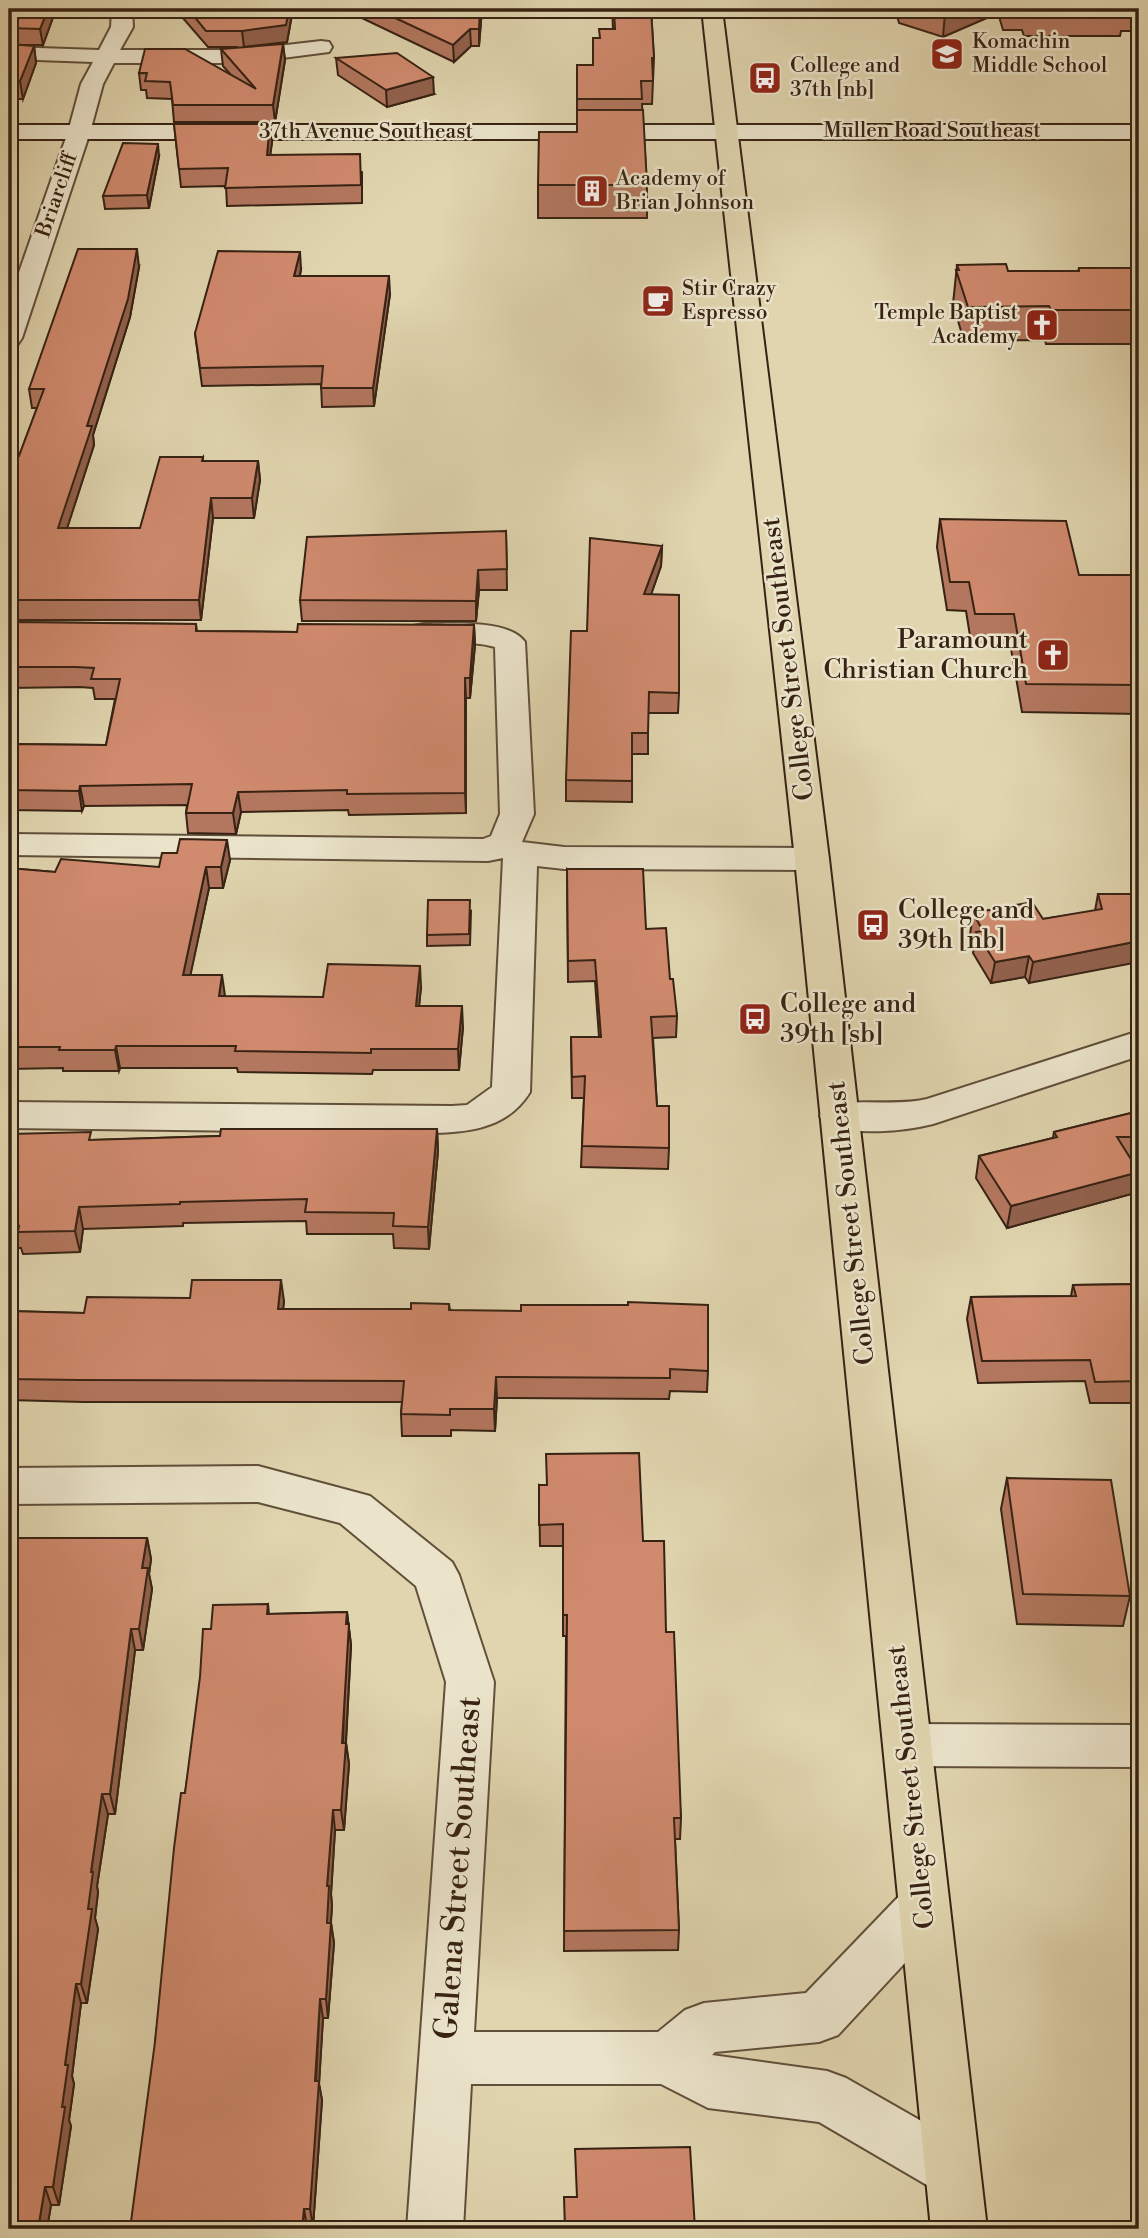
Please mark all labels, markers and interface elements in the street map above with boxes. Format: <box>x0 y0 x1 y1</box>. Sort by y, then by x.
place label: Komachin Middle School <box>972 29 1107 79</box>
school or university icon: Komachin Middle School <box>928 35 966 73</box>
place label: College and 37th [nb] <box>790 53 900 103</box>
bus stop icon: College and 37th [nb] <box>746 59 784 97</box>
street label: Mullen Road Southeast <box>823 118 1041 144</box>
street label: 37th Avenue Southeast <box>259 119 474 145</box>
street label: Briarcliff <box>30 148 84 242</box>
place label: Academy of Brian Johnson <box>615 166 754 216</box>
building icon: Academy of Brian Johnson <box>573 172 611 210</box>
place label: Stir Crazy Espresso <box>682 276 777 326</box>
cafe icon: Stir Crazy Espresso <box>639 282 677 320</box>
place label: Temple Baptist Academy <box>874 300 1019 350</box>
church icon: Temple Baptist Academy <box>1023 306 1061 344</box>
street label: College Street Southeast <box>755 516 821 802</box>
place label: Paramount Christian Church <box>823 624 1028 686</box>
church icon: Paramount Christian Church <box>1034 636 1072 674</box>
place label: College and 39th [nb] <box>898 894 1034 956</box>
bus stop icon: College and 39th [nb] <box>854 906 892 944</box>
place label: College and 39th [sb] <box>780 988 916 1050</box>
bus stop icon: College and 39th [sb] <box>736 1000 774 1038</box>
street label: College Street Southeast <box>820 1080 882 1366</box>
street label: College Street Southeast <box>880 1644 942 1930</box>
street label: Galena Street Southeast <box>426 1695 490 2041</box>

